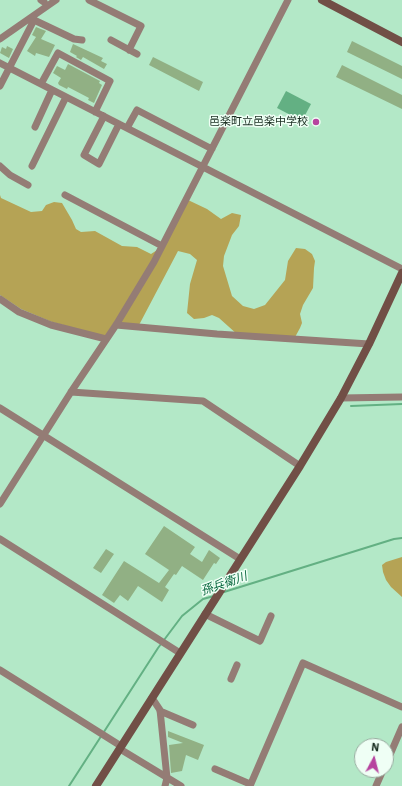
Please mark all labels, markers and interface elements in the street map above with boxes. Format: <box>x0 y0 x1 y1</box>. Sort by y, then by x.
place label: 邑楽町立邑楽中学校 <box>209 115 308 129</box>
marker: 邑楽町立邑楽中学校 <box>311 117 321 127</box>
water label: 孫兵衛川 <box>199 569 249 599</box>
north arrow <box>354 738 394 778</box>
text: N <box>371 740 380 755</box>

